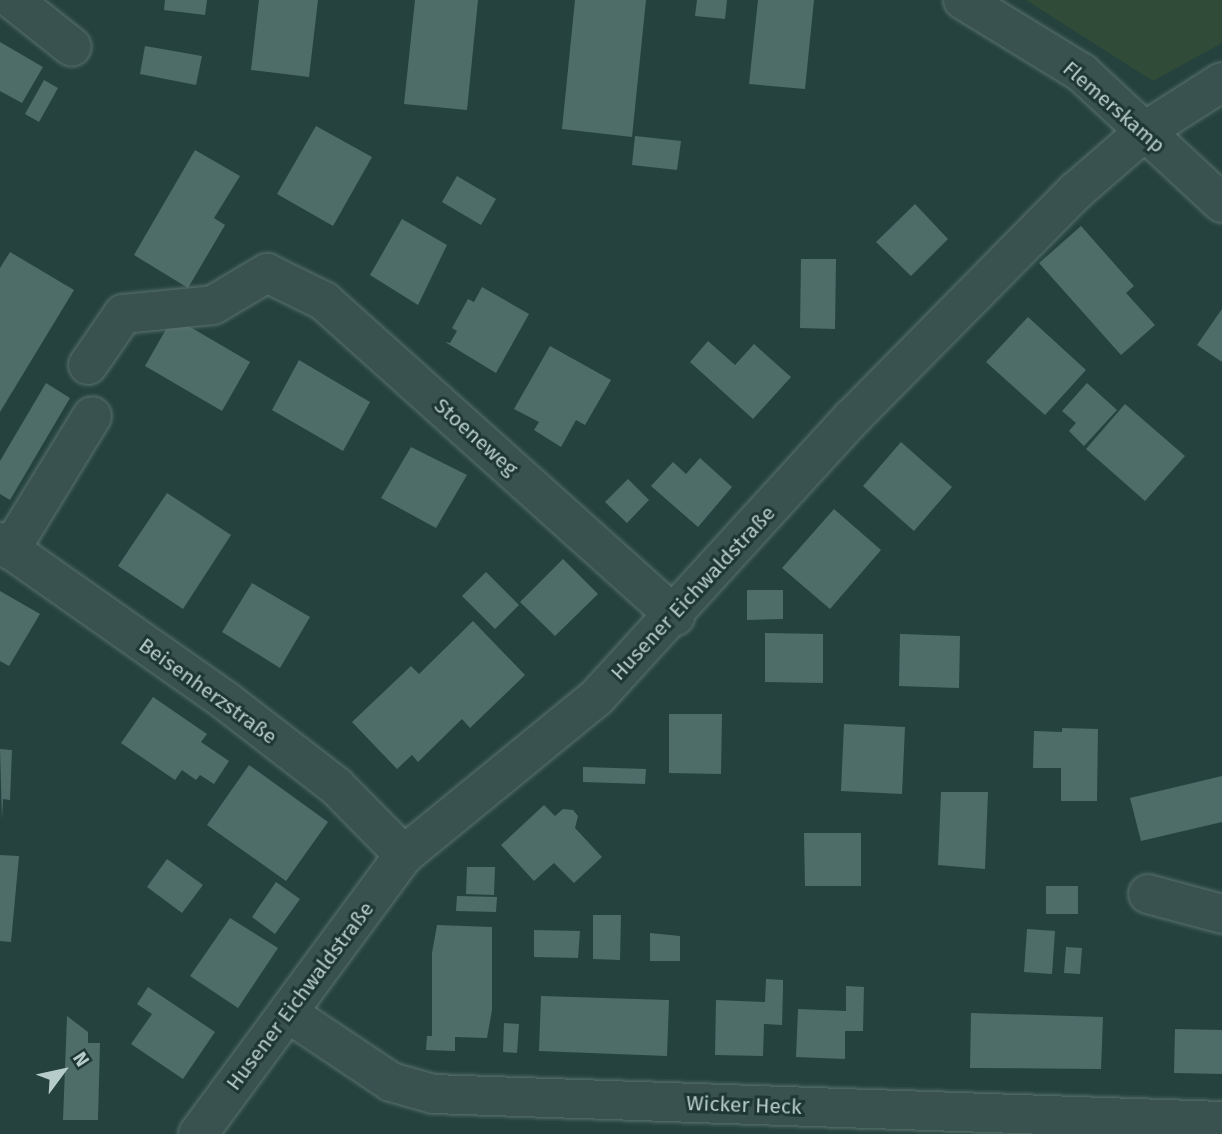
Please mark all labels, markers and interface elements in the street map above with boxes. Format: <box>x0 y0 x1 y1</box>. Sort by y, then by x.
street label: Flemerskamp <box>1058 56 1170 158</box>
street label: Stoeneweg <box>429 393 523 481</box>
street label: Husener Eichwaldstraße <box>606 501 780 685</box>
street label: Beisenherzstraße <box>134 632 282 750</box>
street label: Husener Eichwaldstraße <box>221 897 379 1095</box>
north arrow <box>28 1036 98 1106</box>
text: N <box>68 1048 94 1071</box>
street label: Wicker Heck <box>686 1090 802 1120</box>

